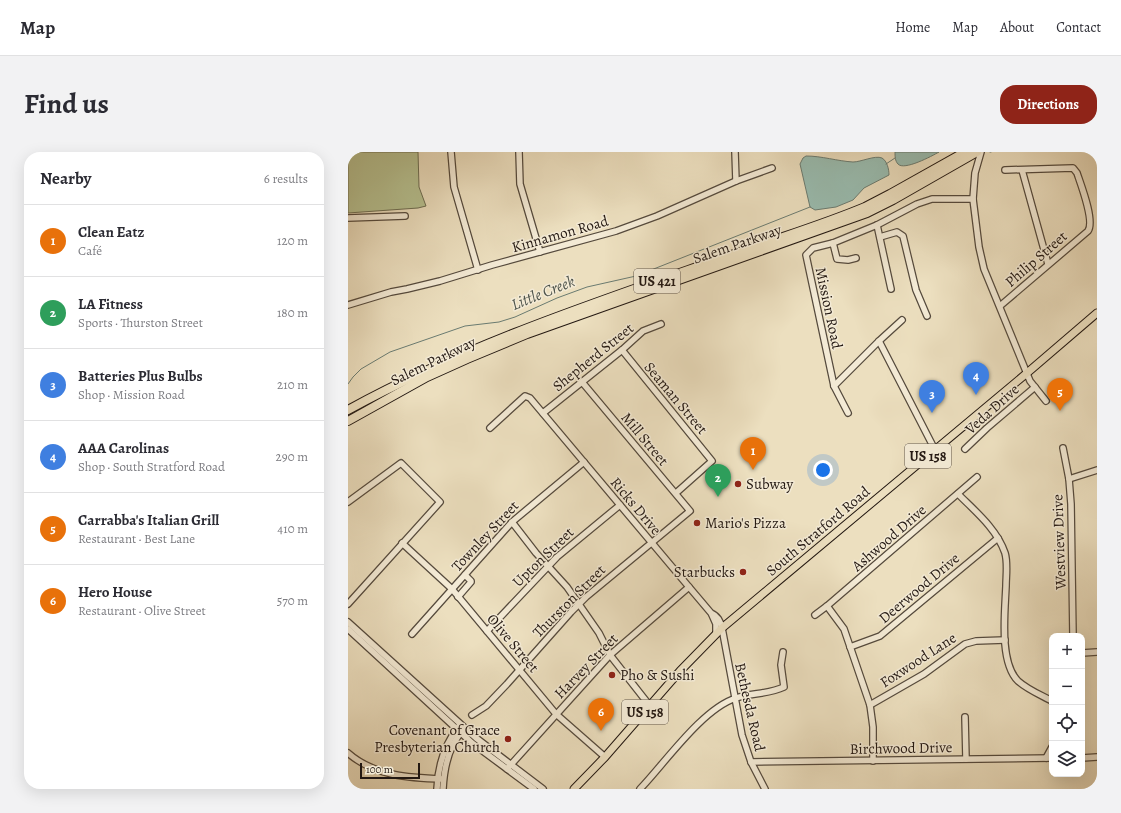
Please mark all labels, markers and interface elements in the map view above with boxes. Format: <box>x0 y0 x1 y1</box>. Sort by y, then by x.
text: Map <box>20 15 55 41</box>
text: Home <box>895 18 930 37</box>
text: Map <box>952 18 978 37</box>
text: About <box>1000 18 1034 37</box>
text: Contact <box>1056 18 1101 37</box>
text: Find us <box>24 85 109 123</box>
button: Directions <box>1000 85 1097 124</box>
text: Nearby <box>40 167 91 190</box>
text: 6 results <box>264 170 308 187</box>
street label: Kinnamon Road <box>509 210 611 257</box>
street label: Salem Parkway <box>690 219 784 268</box>
text: Clean Eatz <box>78 222 144 242</box>
street label: Philip Street <box>1001 226 1071 292</box>
text: 1 <box>51 232 55 249</box>
text: 120 m <box>277 232 308 249</box>
text: Café <box>78 242 102 259</box>
street label: Mission Road <box>811 265 848 352</box>
road number: US 421 <box>634 269 680 293</box>
water label: Little Creek <box>508 270 578 316</box>
text: LA Fitness <box>78 294 143 314</box>
text: 2 <box>50 304 56 321</box>
text: 180 m <box>277 304 308 321</box>
text: Sports · Thurston Street <box>78 314 203 331</box>
street label: Shepherd Street <box>548 318 638 396</box>
street label: Salem Parkway <box>387 332 479 390</box>
street label: Seaman Street <box>640 358 712 439</box>
pin: 4 <box>963 362 989 395</box>
text: Batteries Plus Bulbs <box>78 366 203 386</box>
text: 3 <box>50 376 56 393</box>
text: 210 m <box>277 376 308 393</box>
pin: 5 <box>1047 378 1073 411</box>
street label: Veda Drive <box>960 379 1024 439</box>
pin: 3 <box>919 380 945 413</box>
text: Shop · Mission Road <box>78 386 185 403</box>
street label: Mill Street <box>617 408 673 470</box>
pin: 1 <box>740 437 766 470</box>
text: AAA Carolinas <box>78 438 169 458</box>
road number: US 158 <box>905 444 951 468</box>
text: 4 <box>50 448 56 465</box>
text: 290 m <box>276 448 308 465</box>
text: Shop · South Stratford Road <box>78 458 225 475</box>
your location <box>813 460 833 480</box>
pin: 2 <box>705 464 731 497</box>
street label: Ricks Drive <box>606 473 666 539</box>
place label: Subway <box>746 474 793 494</box>
marker: Subway <box>733 479 743 489</box>
street label: South Stratford Road <box>762 481 875 580</box>
street label: Westview Drive <box>1047 494 1071 591</box>
street label: Townley Street <box>447 496 523 576</box>
street label: Ashwood Drive <box>847 500 931 577</box>
text: Carrabba's Italian Grill <box>78 510 219 530</box>
place label: Mario's Pizza <box>705 513 786 533</box>
marker: Mario's Pizza <box>692 518 702 528</box>
text: 5 <box>50 520 56 537</box>
text: 410 m <box>277 520 308 537</box>
street label: Upton Street <box>508 523 578 591</box>
text: Restaurant · Best Lane <box>78 530 195 547</box>
street label: Deerwood Drive <box>874 548 964 628</box>
street label: Thurston Street <box>528 560 610 642</box>
place label: Starbucks <box>674 562 735 582</box>
marker: Starbucks <box>738 567 748 577</box>
text: Hero House <box>78 582 152 602</box>
text: 6 <box>50 592 56 609</box>
text: 570 m <box>277 592 308 609</box>
text: Restaurant · Olive Street <box>78 602 206 619</box>
street label: Olive Street <box>482 609 544 677</box>
street label: Foxwood Lane <box>876 628 960 692</box>
street label: Harvey Street <box>550 629 622 703</box>
map controls <box>1049 633 1085 777</box>
button: + <box>1049 633 1085 669</box>
street label: Bethesda Road <box>730 661 770 754</box>
place label: Pho & Sushi <box>620 665 695 685</box>
button: − <box>1049 669 1085 705</box>
marker: Pho & Sushi <box>607 670 617 680</box>
pin: 6 <box>588 698 614 731</box>
road number: US 158 <box>622 700 668 724</box>
button: locate <box>1049 705 1085 741</box>
place label: Covenant of Grace Presbyterian Church <box>374 720 500 757</box>
marker: Covenant of Grace Presbyterian Church <box>503 734 513 744</box>
street label: Birchwood Drive <box>849 737 953 759</box>
button: layers <box>1049 741 1085 777</box>
scale bar <box>360 761 420 780</box>
text: 100 m <box>366 762 393 777</box>

